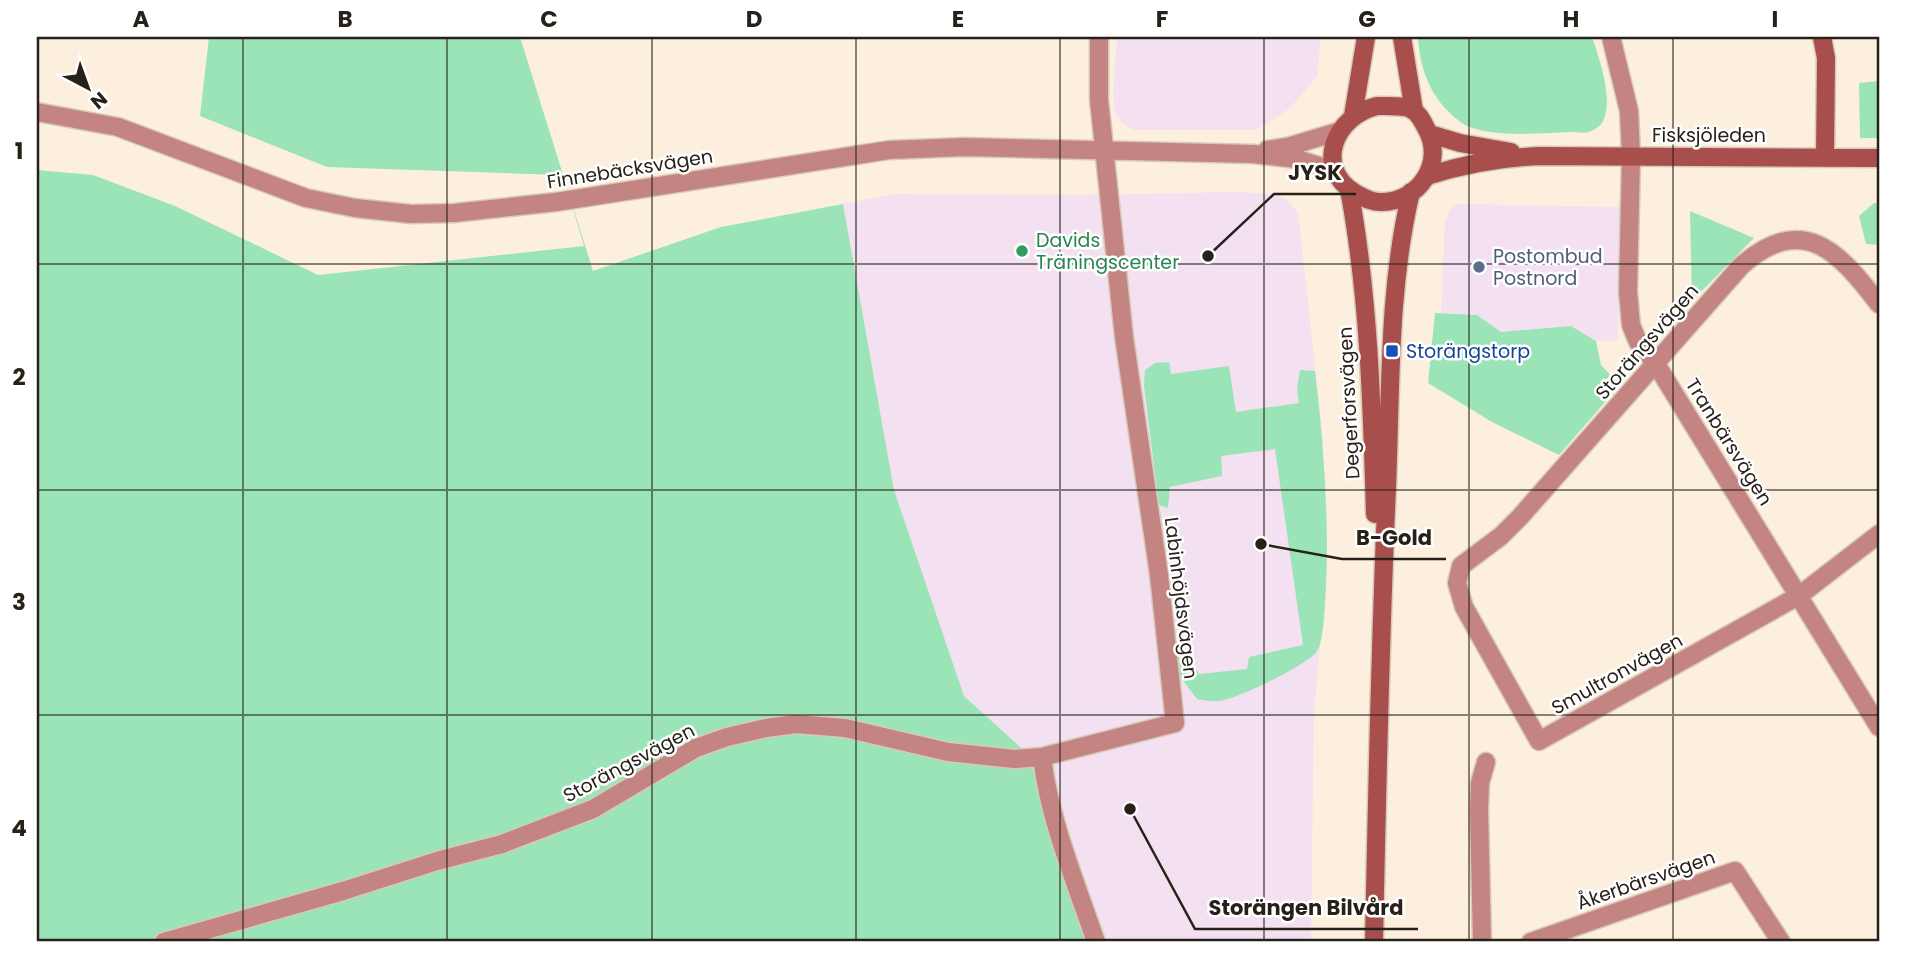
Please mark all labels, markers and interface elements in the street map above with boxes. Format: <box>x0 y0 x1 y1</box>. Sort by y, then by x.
text: A <box>133 3 150 35</box>
text: B <box>337 3 353 35</box>
text: C <box>540 3 558 35</box>
text: D <box>746 3 762 35</box>
text: E <box>952 3 964 35</box>
text: F <box>1156 3 1168 35</box>
text: G <box>1358 3 1376 35</box>
text: H <box>1563 3 1579 35</box>
text: I <box>1772 3 1778 35</box>
north arrow <box>52 52 122 122</box>
text: N <box>85 86 113 115</box>
street label: Fisksjöleden <box>1652 122 1766 149</box>
text: 1 <box>15 135 23 167</box>
street label: Finnebäcksvägen <box>545 143 715 195</box>
callout: JYSK <box>1274 152 1356 194</box>
text: JYSK <box>1288 158 1342 187</box>
place label: Davids Träningscenter <box>1036 227 1179 276</box>
marker: Davids Träningscenter <box>1014 243 1030 259</box>
place label: Postombud Postnord <box>1493 243 1603 292</box>
marker: Postombud Postnord <box>1471 259 1487 275</box>
street label: Storängsvägen <box>1589 278 1705 406</box>
street label: Degerforsvägen <box>1332 326 1366 480</box>
place label: Storängstorp <box>1406 338 1530 365</box>
marker: Storängstorp <box>1384 343 1400 359</box>
text: 2 <box>12 361 26 393</box>
street label: Tranbärsvägen <box>1679 373 1779 511</box>
street label: Labinhöjdsvägen <box>1158 516 1204 680</box>
callout: B-Gold <box>1342 517 1446 559</box>
text: B-Gold <box>1356 523 1432 552</box>
text: 3 <box>12 586 26 618</box>
street label: Smultronvägen <box>1547 627 1687 721</box>
street label: Storängsvägen <box>558 717 700 809</box>
text: 4 <box>11 812 27 844</box>
street label: Åkerbärsvägen <box>1573 844 1719 916</box>
callout: Storängen Bilvård <box>1195 887 1418 929</box>
text: Storängen Bilvård <box>1209 893 1403 922</box>

